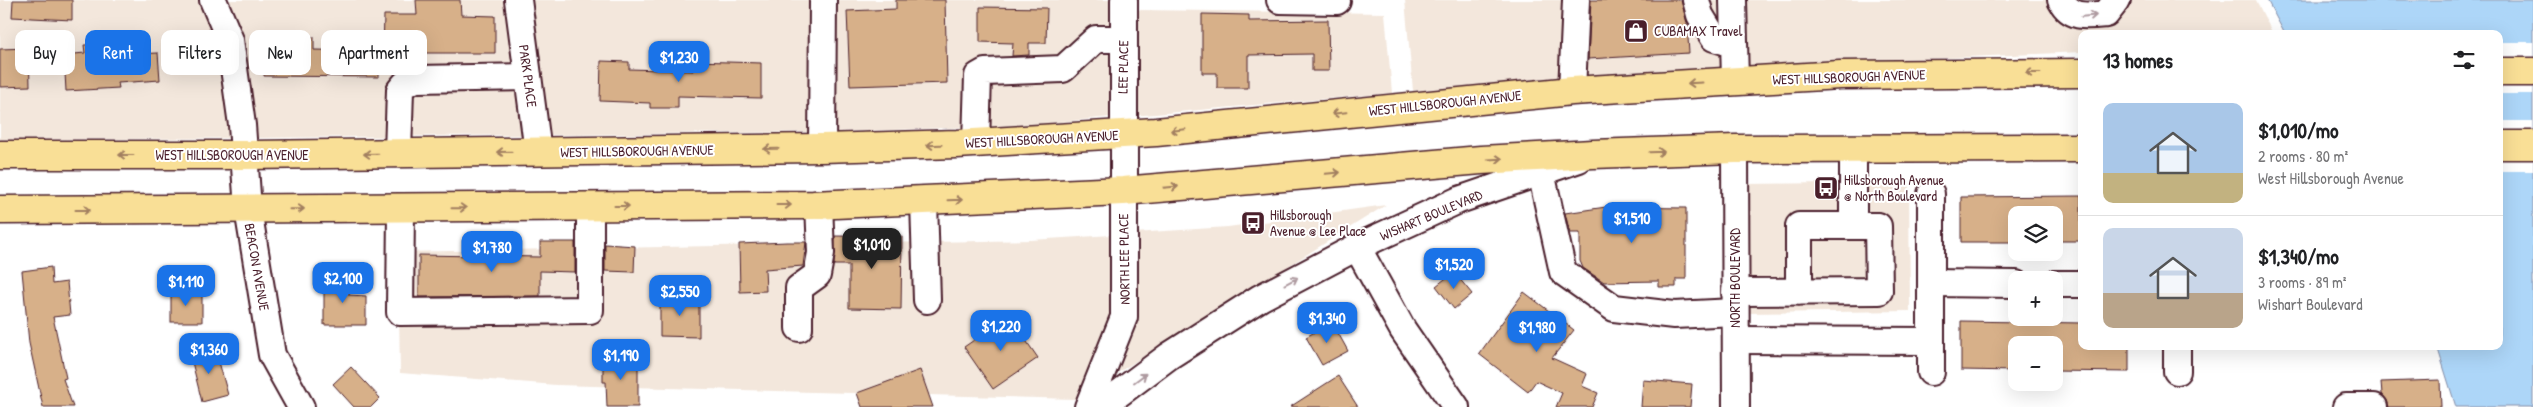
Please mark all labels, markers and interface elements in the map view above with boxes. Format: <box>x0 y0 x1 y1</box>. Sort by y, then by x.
one-way arrow <box>2081 11 2097 21</box>
shop icon: CUBAMAX Travel <box>1623 18 1649 44</box>
place label: CUBAMAX Travel <box>1654 21 1743 40</box>
chip: Buy <box>15 30 75 75</box>
chip: Rent <box>85 30 151 75</box>
chip: Filters <box>161 30 239 75</box>
chip: New <box>249 30 311 75</box>
chip: Apartment <box>321 30 427 75</box>
street label: LEE PLACE <box>1113 40 1132 94</box>
pin: $1,230 <box>638 41 720 83</box>
street label: PARK PLACE <box>515 43 542 109</box>
text: $1,230 <box>660 46 698 68</box>
text: 13 homes <box>2103 46 2173 75</box>
icon: filters <box>2450 46 2478 74</box>
street label: WEST HILLSBOROUGH AVENUE <box>1772 64 1926 89</box>
one-way arrow <box>2025 68 2041 78</box>
one-way arrow <box>1688 79 1704 88</box>
street label: WEST HILLSBOROUGH AVENUE <box>1368 85 1522 120</box>
one-way arrow <box>1332 109 1348 118</box>
text: $1,010/mo <box>2258 116 2339 145</box>
icon: home <box>2143 123 2203 183</box>
street label: WEST HILLSBOROUGH AVENUE <box>965 125 1119 152</box>
one-way arrow <box>1170 125 1186 134</box>
street label: WEST HILLSBOROUGH AVENUE <box>560 140 714 161</box>
one-way arrow <box>926 140 942 150</box>
one-way arrow <box>764 144 780 154</box>
street label: WEST HILLSBOROUGH AVENUE <box>155 145 309 164</box>
text: 2 rooms · 80 m² <box>2258 145 2348 167</box>
one-way arrow <box>496 147 512 157</box>
one-way arrow <box>1649 147 1665 157</box>
one-way arrow <box>364 149 380 159</box>
one-way arrow <box>119 150 135 160</box>
one-way arrow <box>1487 155 1503 164</box>
text: West Hillsborough Avenue <box>2258 167 2404 189</box>
one-way arrow <box>1325 168 1341 178</box>
place label: Hillsborough Avenue @ North Boulevard <box>1844 170 1944 205</box>
bus stop icon: Hillsborough Avenue @ North Boulevard <box>1813 175 1839 201</box>
one-way arrow <box>1163 182 1179 192</box>
street label: WISHART BOULEVARD <box>1377 184 1485 245</box>
one-way arrow <box>947 195 963 204</box>
one-way arrow <box>776 200 792 210</box>
one-way arrow <box>613 201 629 211</box>
pin: $1,510 <box>1591 202 1673 244</box>
one-way arrow <box>451 203 467 212</box>
one-way arrow <box>288 204 304 214</box>
one-way arrow <box>74 205 91 215</box>
place label: Hillsborough Avenue @ Lee Place <box>1270 205 1367 240</box>
map controls <box>2008 206 2063 391</box>
button: layers <box>2008 206 2063 261</box>
text: $1,510 <box>1614 207 1650 229</box>
bus stop icon: Hillsborough Avenue @ Lee Place <box>1240 210 1266 236</box>
street label: NORTH LEE PLACE <box>1113 213 1134 305</box>
street label: BEACON AVENUE <box>240 222 275 312</box>
pin: $1,010 <box>831 228 913 270</box>
street label: NORTH BOULEVARD <box>1725 228 1744 328</box>
pin: $1,780 <box>451 230 533 273</box>
text: $1,010 <box>853 233 891 255</box>
text: $1,780 <box>472 236 512 258</box>
text: $1,340/mo <box>2258 242 2339 271</box>
pin: $1,520 <box>1413 248 1495 290</box>
icon: home <box>2143 248 2203 308</box>
text: $1,520 <box>1435 253 1473 275</box>
pin: $2,100 <box>302 262 384 304</box>
pin: $1,110 <box>145 264 227 307</box>
text: $2,100 <box>324 267 362 289</box>
text: $1,110 <box>168 270 204 292</box>
button: + <box>2008 271 2063 326</box>
text: 3 rooms · 89 m² <box>2258 271 2347 293</box>
pin: $2,550 <box>639 274 721 317</box>
one-way arrow <box>1283 276 1298 285</box>
text: $2,550 <box>660 280 700 302</box>
text: Wishart Boulevard <box>2258 293 2363 315</box>
pin: $1,340 <box>1286 302 1368 344</box>
text: $1,340 <box>1308 307 1346 329</box>
pin: $1,220 <box>960 310 1042 352</box>
pin: $1,980 <box>1496 310 1578 353</box>
text: $1,220 <box>981 315 1021 337</box>
text: $1,980 <box>1518 316 1556 338</box>
pin: $1,360 <box>168 332 250 375</box>
button: − <box>2008 336 2063 391</box>
text: $1,360 <box>190 338 228 360</box>
pin: $1,190 <box>580 338 662 381</box>
text: $1,190 <box>603 344 639 366</box>
one-way arrow <box>1133 373 1147 383</box>

